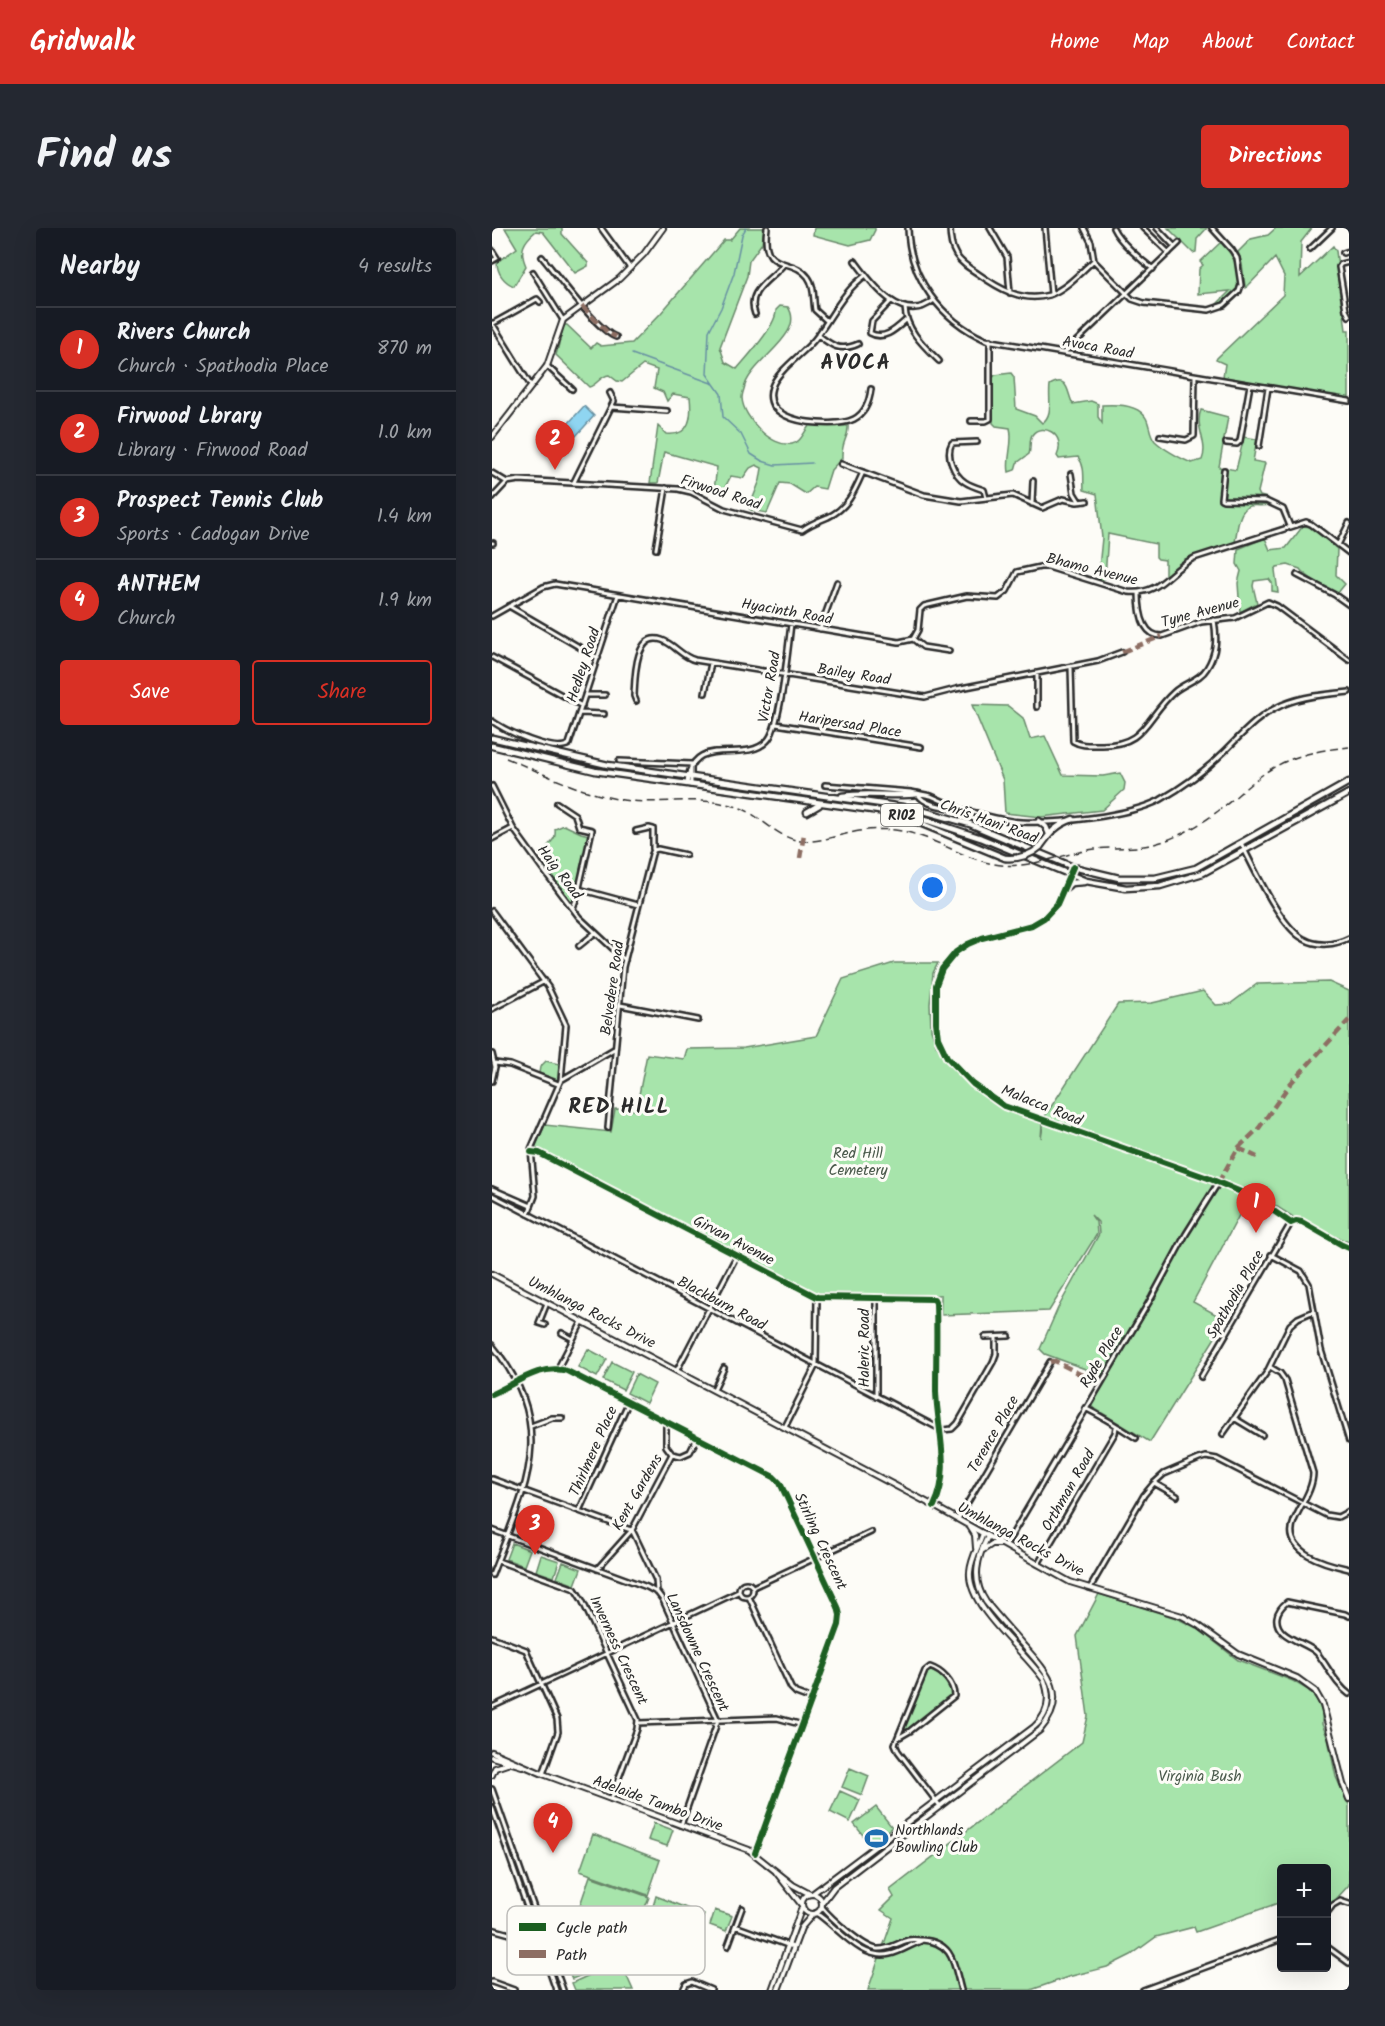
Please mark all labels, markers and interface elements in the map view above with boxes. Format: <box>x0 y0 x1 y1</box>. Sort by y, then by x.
text: Gridwalk <box>30 20 135 65</box>
text: Home <box>1050 26 1099 59</box>
text: Map <box>1132 26 1169 59</box>
text: About <box>1202 26 1253 59</box>
text: Contact <box>1286 26 1355 59</box>
text: Find us <box>36 123 172 190</box>
button: Directions <box>1201 125 1349 188</box>
text: Nearby <box>60 246 140 288</box>
text: 4 results <box>358 251 432 283</box>
text: Rivers Church <box>117 316 250 351</box>
street label: Avoca Road <box>1060 330 1136 366</box>
text: 1 <box>76 333 83 365</box>
text: 870 m <box>377 333 432 365</box>
district label: AVOCA <box>820 347 892 380</box>
text: Church · Spathodia Place <box>117 351 329 383</box>
text: Firwood Lbrary <box>117 400 262 435</box>
text: 2 <box>74 417 85 449</box>
text: 1.0 km <box>378 417 432 449</box>
pin: 2 <box>536 420 574 470</box>
text: Library · Firwood Road <box>117 435 307 467</box>
street label: Firwood Road <box>677 469 765 517</box>
text: Prospect Tennis Club <box>117 484 323 519</box>
text: 3 <box>74 501 85 533</box>
text: 1.4 km <box>377 501 432 533</box>
text: Sports · Cadogan Drive <box>117 519 310 551</box>
street label: Bhamo Avenue <box>1043 547 1140 593</box>
text: ANTHEM <box>117 568 200 603</box>
text: 4 <box>74 585 85 617</box>
text: 1.9 km <box>378 585 432 617</box>
street label: Tyne Avenue <box>1159 591 1242 635</box>
street label: Hyacinth Road <box>739 592 835 632</box>
text: Church <box>117 603 176 635</box>
street label: Hedley Road <box>561 624 608 706</box>
street label: Victor Road <box>752 649 788 725</box>
street label: Bailey Road <box>816 657 893 693</box>
button: Save <box>60 660 240 725</box>
button: Share <box>252 660 432 725</box>
street label: Haripersad Place <box>797 705 903 745</box>
street label: Chris Hani Road <box>936 793 1041 851</box>
road number: R102 <box>881 804 923 826</box>
street label: Haig Road <box>530 840 588 906</box>
your location <box>918 873 947 902</box>
street label: Belvedere Road <box>594 939 632 1037</box>
street label: Malacca Road <box>997 1079 1086 1133</box>
district label: RED HILL <box>568 1091 670 1124</box>
park label: Red Hill Cemetery <box>829 1142 888 1183</box>
pin: 1 <box>1236 1184 1275 1233</box>
street label: Girvan Avenue <box>688 1209 779 1273</box>
street label: Spathodia Place <box>1201 1245 1271 1343</box>
street label: Umhlanga Rocks Drive <box>523 1270 660 1356</box>
street label: Blackburn Road <box>673 1270 771 1338</box>
street label: Haleric Road <box>853 1308 877 1387</box>
street label: Ryde Place <box>1074 1322 1130 1393</box>
street label: Terence Place <box>962 1391 1026 1478</box>
street label: Thirlmere Place <box>563 1402 625 1501</box>
street label: Orthman Road <box>1036 1445 1102 1536</box>
street label: Kent Gardens <box>606 1449 670 1535</box>
street label: Stirling Crescent <box>787 1489 853 1594</box>
street label: Umhlanga Rocks Drive <box>953 1496 1089 1584</box>
pin: 3 <box>516 1506 555 1555</box>
street label: Lansdowne Crescent <box>659 1589 735 1716</box>
street label: Inverness Crescent <box>582 1592 654 1709</box>
park label: Virginia Bush <box>1158 1765 1242 1789</box>
street label: Adelaide Tambo Drive <box>589 1769 726 1839</box>
pin: 4 <box>534 1804 572 1853</box>
place label: Northlands Bowling Club <box>895 1819 978 1860</box>
sports icon: Northlands Bowling Club <box>864 1826 890 1852</box>
map controls <box>1277 1864 1331 1972</box>
button: + <box>1277 1864 1331 1918</box>
legend <box>507 1906 705 1975</box>
text: Cycle path <box>556 1916 628 1941</box>
button: − <box>1277 1918 1331 1972</box>
text: Path <box>556 1943 587 1968</box>

